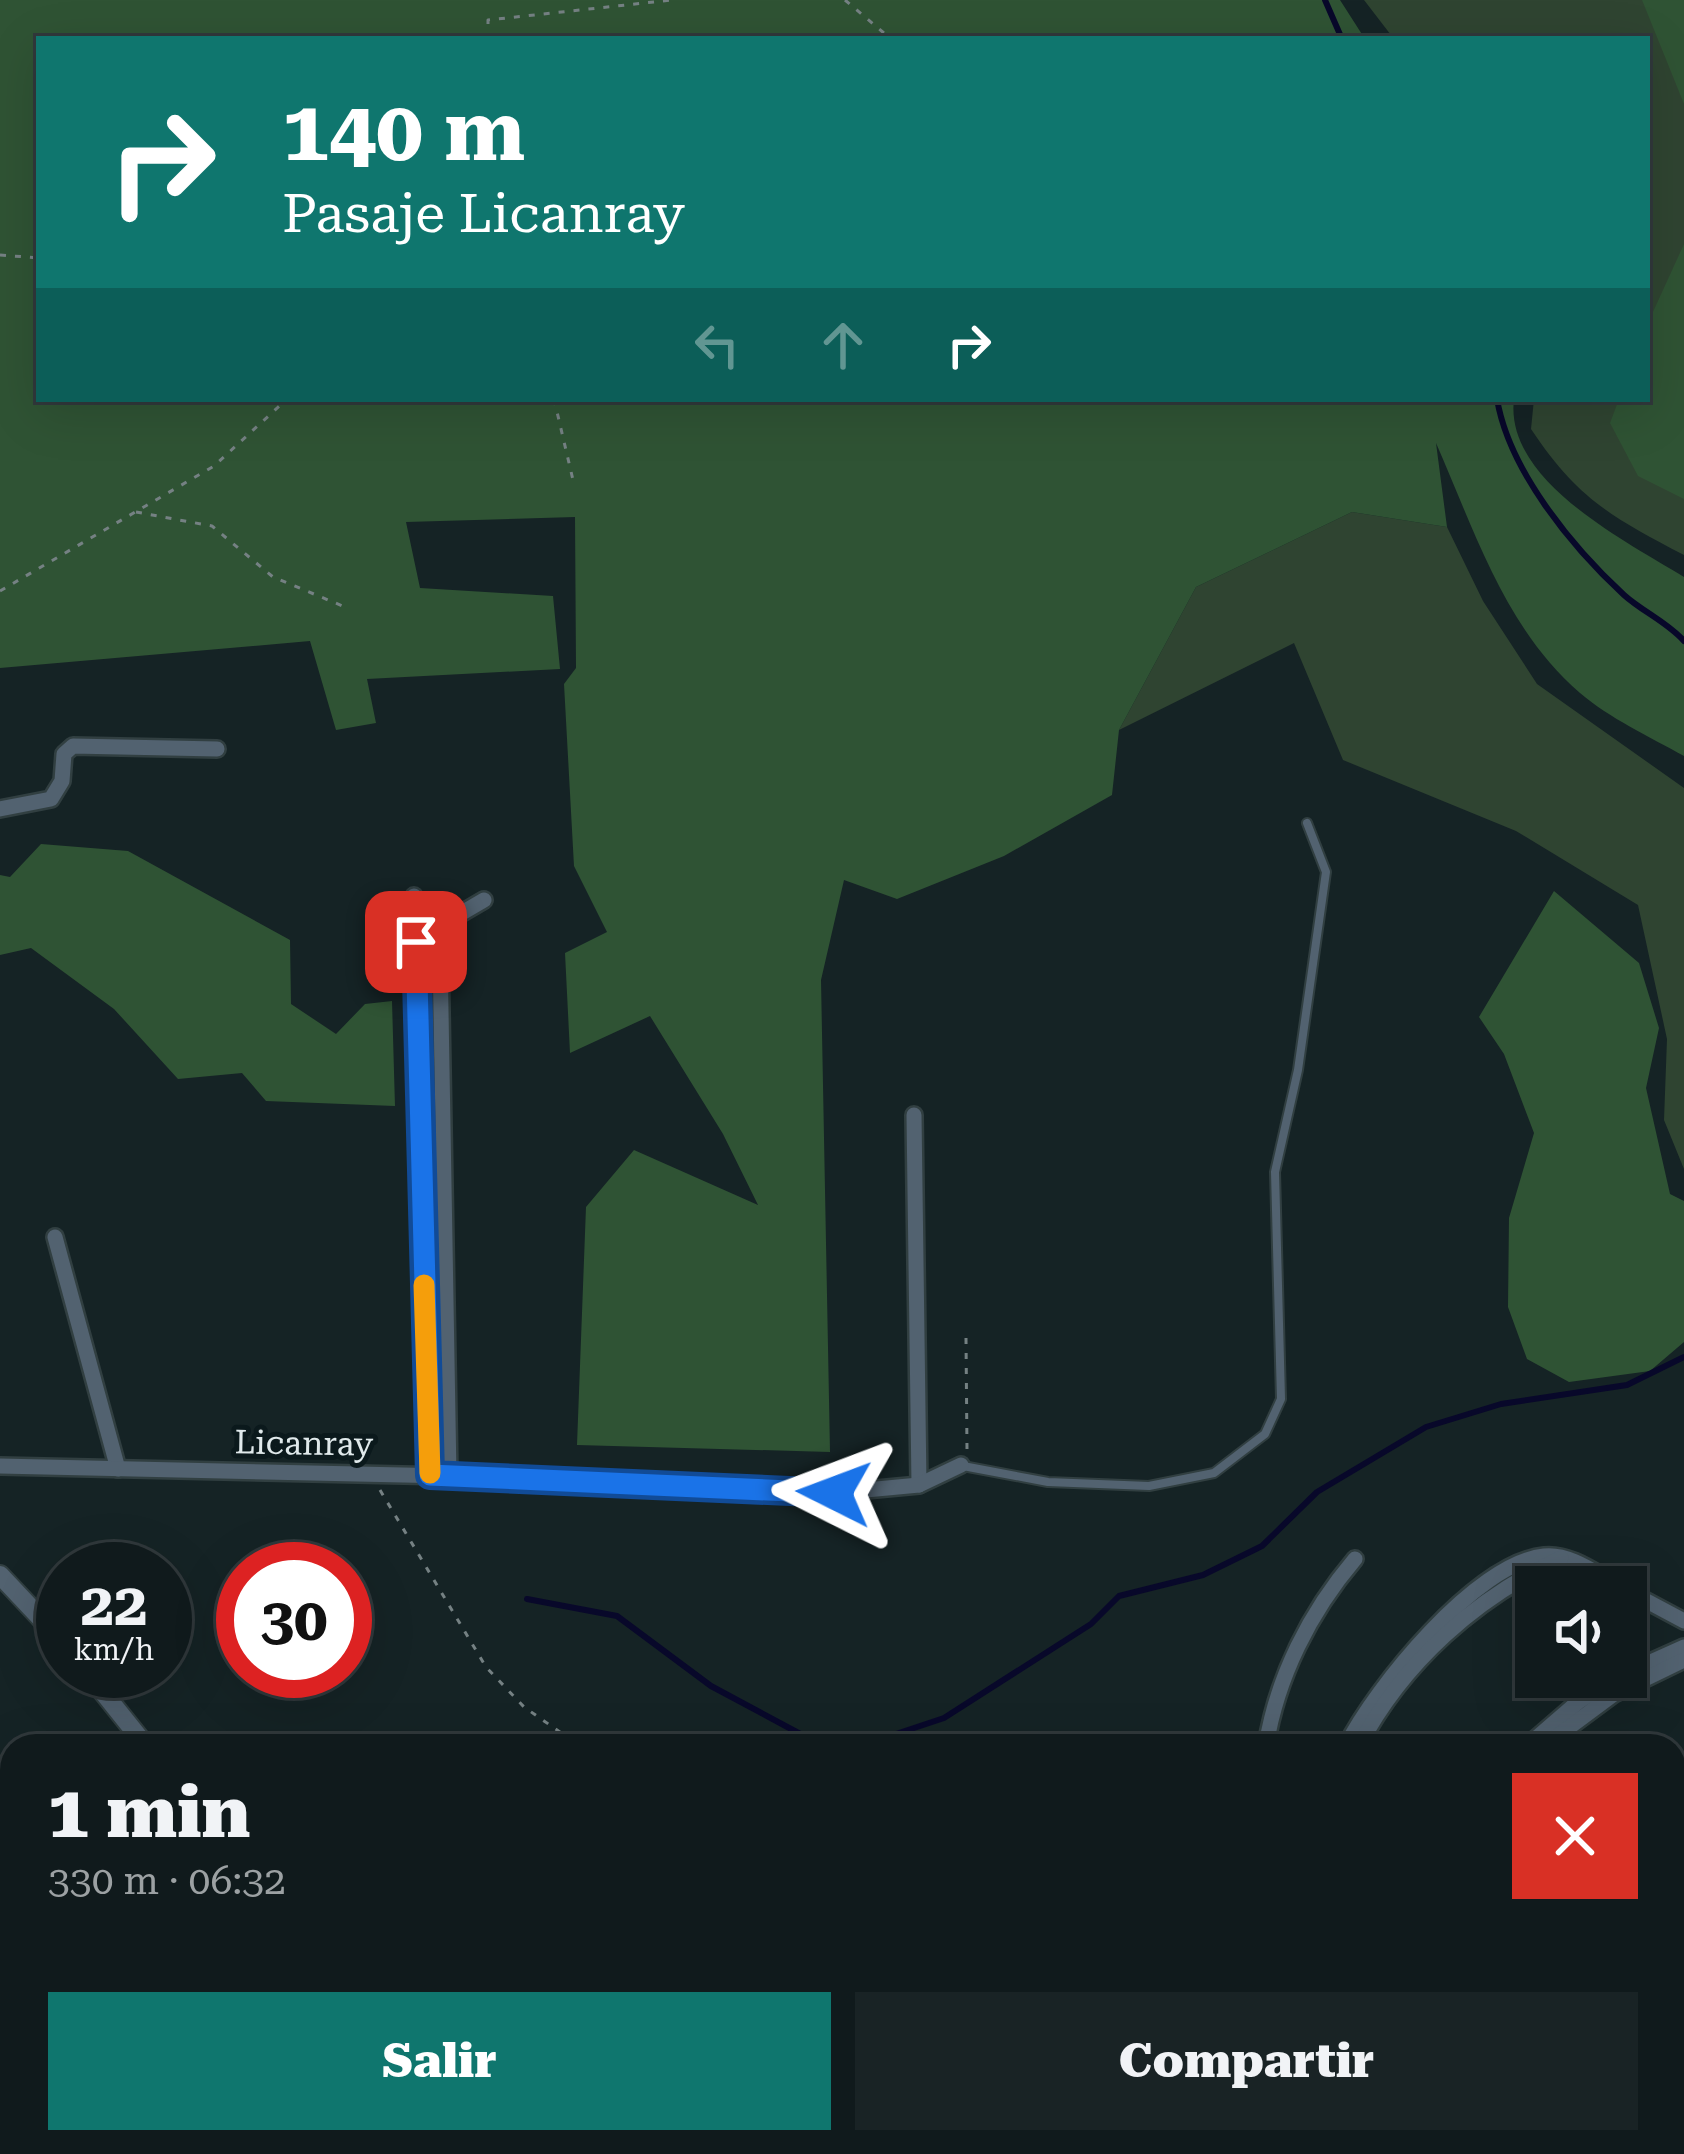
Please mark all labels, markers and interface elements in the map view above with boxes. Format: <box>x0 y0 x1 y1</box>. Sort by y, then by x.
text: 140 m <box>282 82 525 180</box>
icon: right <box>84 84 240 240</box>
text: Pasaje Licanray <box>282 182 685 245</box>
icon: left <box>684 312 750 378</box>
icon: ahead <box>810 312 876 378</box>
icon: right <box>936 312 1002 378</box>
pin <box>365 891 467 993</box>
icon: arrive <box>383 909 449 975</box>
street label: Licanray <box>234 1422 374 1464</box>
position arrow <box>771 1430 897 1556</box>
speed limit sign: 30 <box>216 1542 372 1698</box>
map controls <box>1515 1566 1647 1698</box>
button: sound <box>1515 1566 1647 1698</box>
text: 22 <box>80 1569 148 1640</box>
text: km/h <box>74 1632 154 1667</box>
text: 1 min <box>48 1770 250 1855</box>
button: close <box>1512 1773 1638 1899</box>
text: 330 m · 06:32 <box>48 1858 286 1904</box>
button: Salir <box>48 1992 831 2130</box>
button: Compartir <box>855 1992 1638 2130</box>

